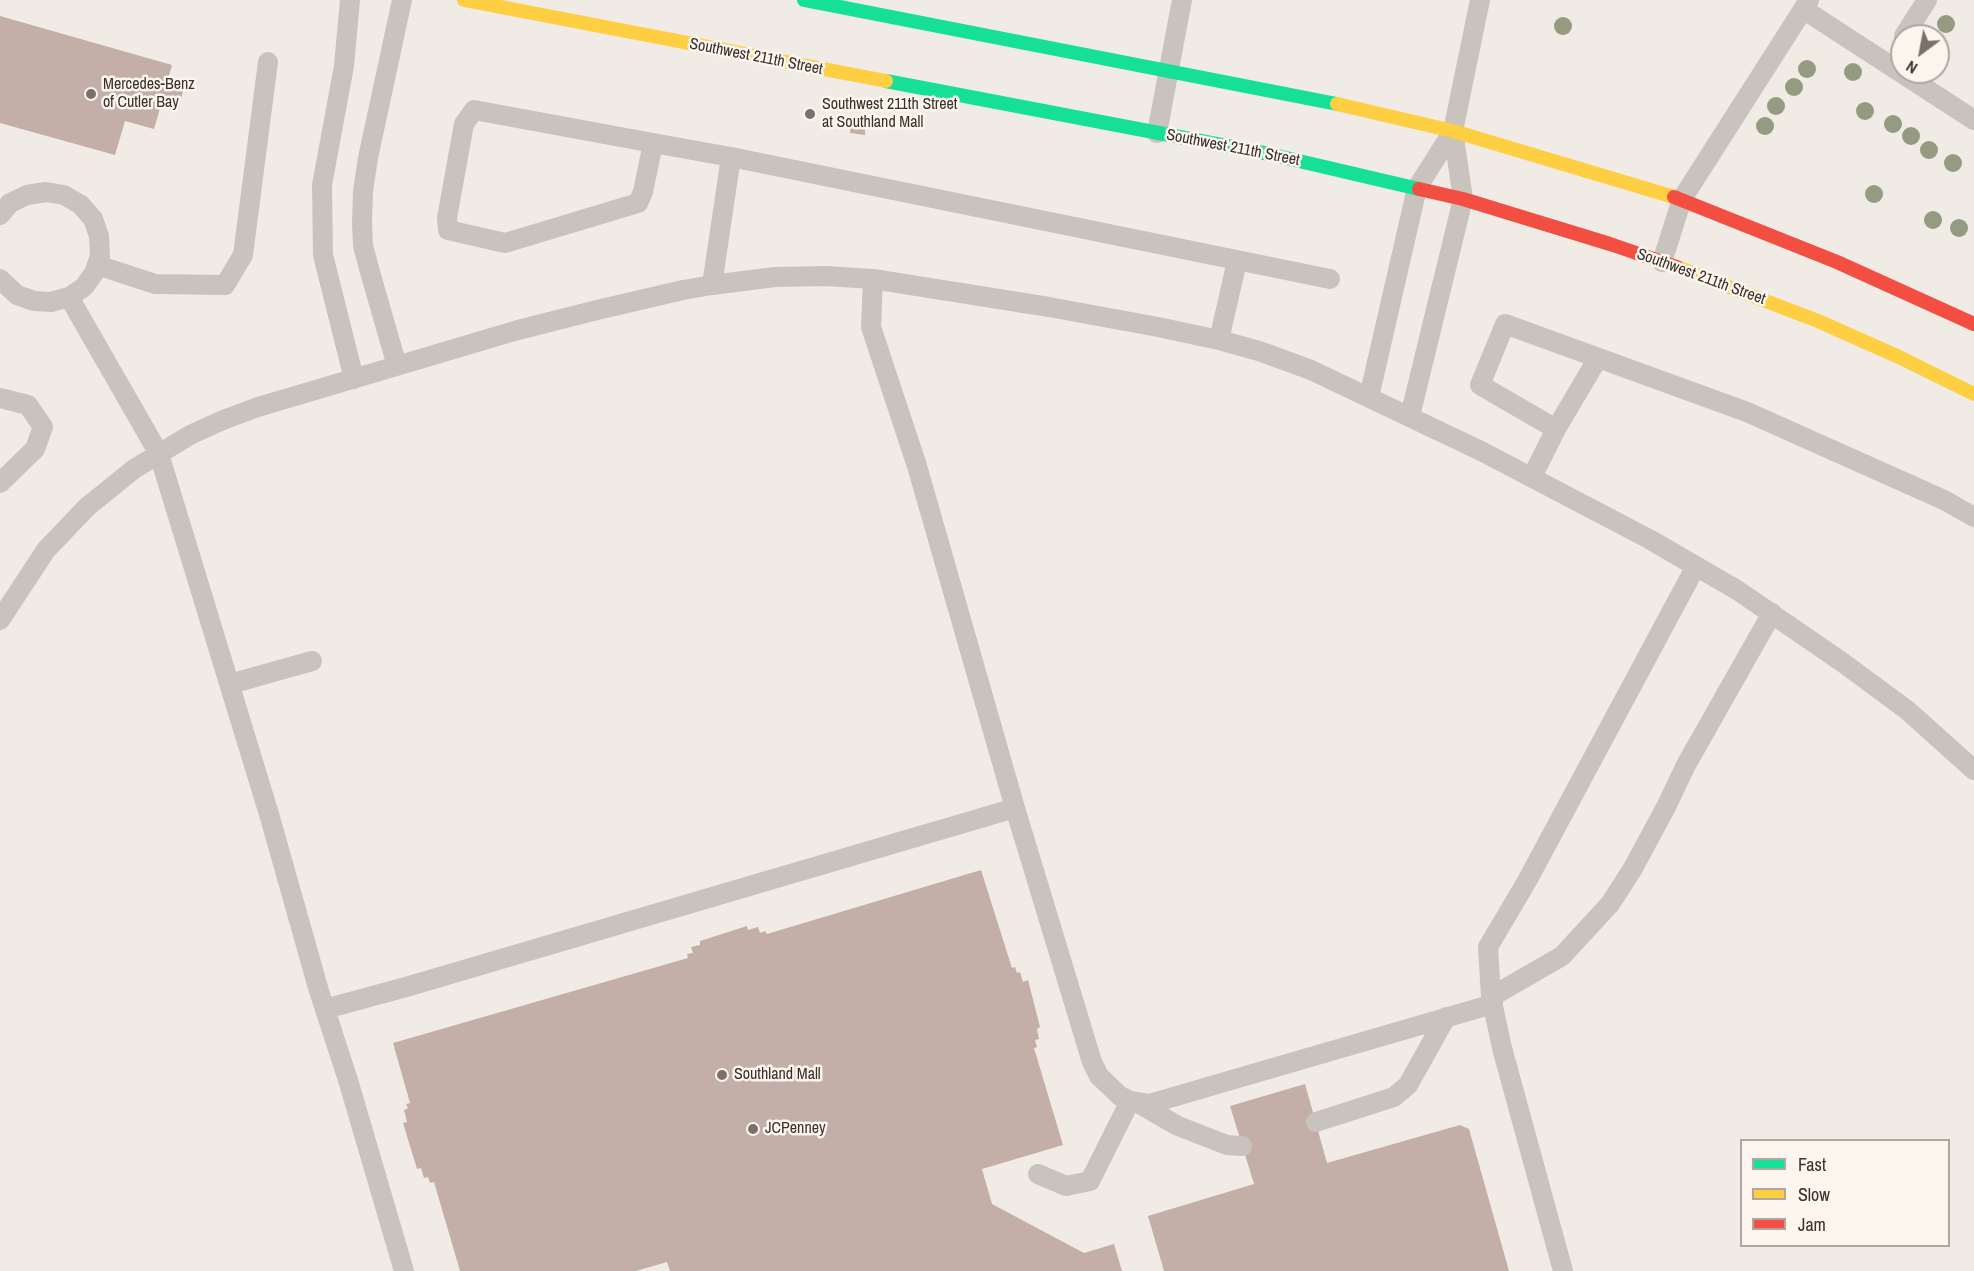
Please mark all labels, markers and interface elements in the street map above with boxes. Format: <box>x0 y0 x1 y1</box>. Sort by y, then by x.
north arrow <box>1890 24 1950 84</box>
street label: Southwest 211th Street <box>688 35 824 79</box>
text: N <box>1902 56 1921 79</box>
place label: Mercedes-Benz of Cutler Bay <box>103 75 195 113</box>
marker: Mercedes-Benz of Cutler Bay <box>84 87 98 101</box>
place label: Southwest 211th Street at Southland Mall <box>822 95 957 133</box>
marker: Southwest 211th Street at Southland Mall <box>803 107 817 121</box>
street label: Southwest 211th Street <box>1165 126 1301 170</box>
street label: Southwest 211th Street <box>1634 245 1768 309</box>
place label: Southland Mall <box>734 1065 821 1085</box>
marker: Southland Mall <box>715 1068 729 1082</box>
place label: JCPenney <box>765 1119 826 1139</box>
marker: JCPenney <box>746 1122 760 1136</box>
legend <box>1740 1139 1950 1247</box>
text: Fast <box>1798 1152 1826 1177</box>
text: Slow <box>1798 1182 1830 1207</box>
text: Jam <box>1798 1212 1826 1237</box>

